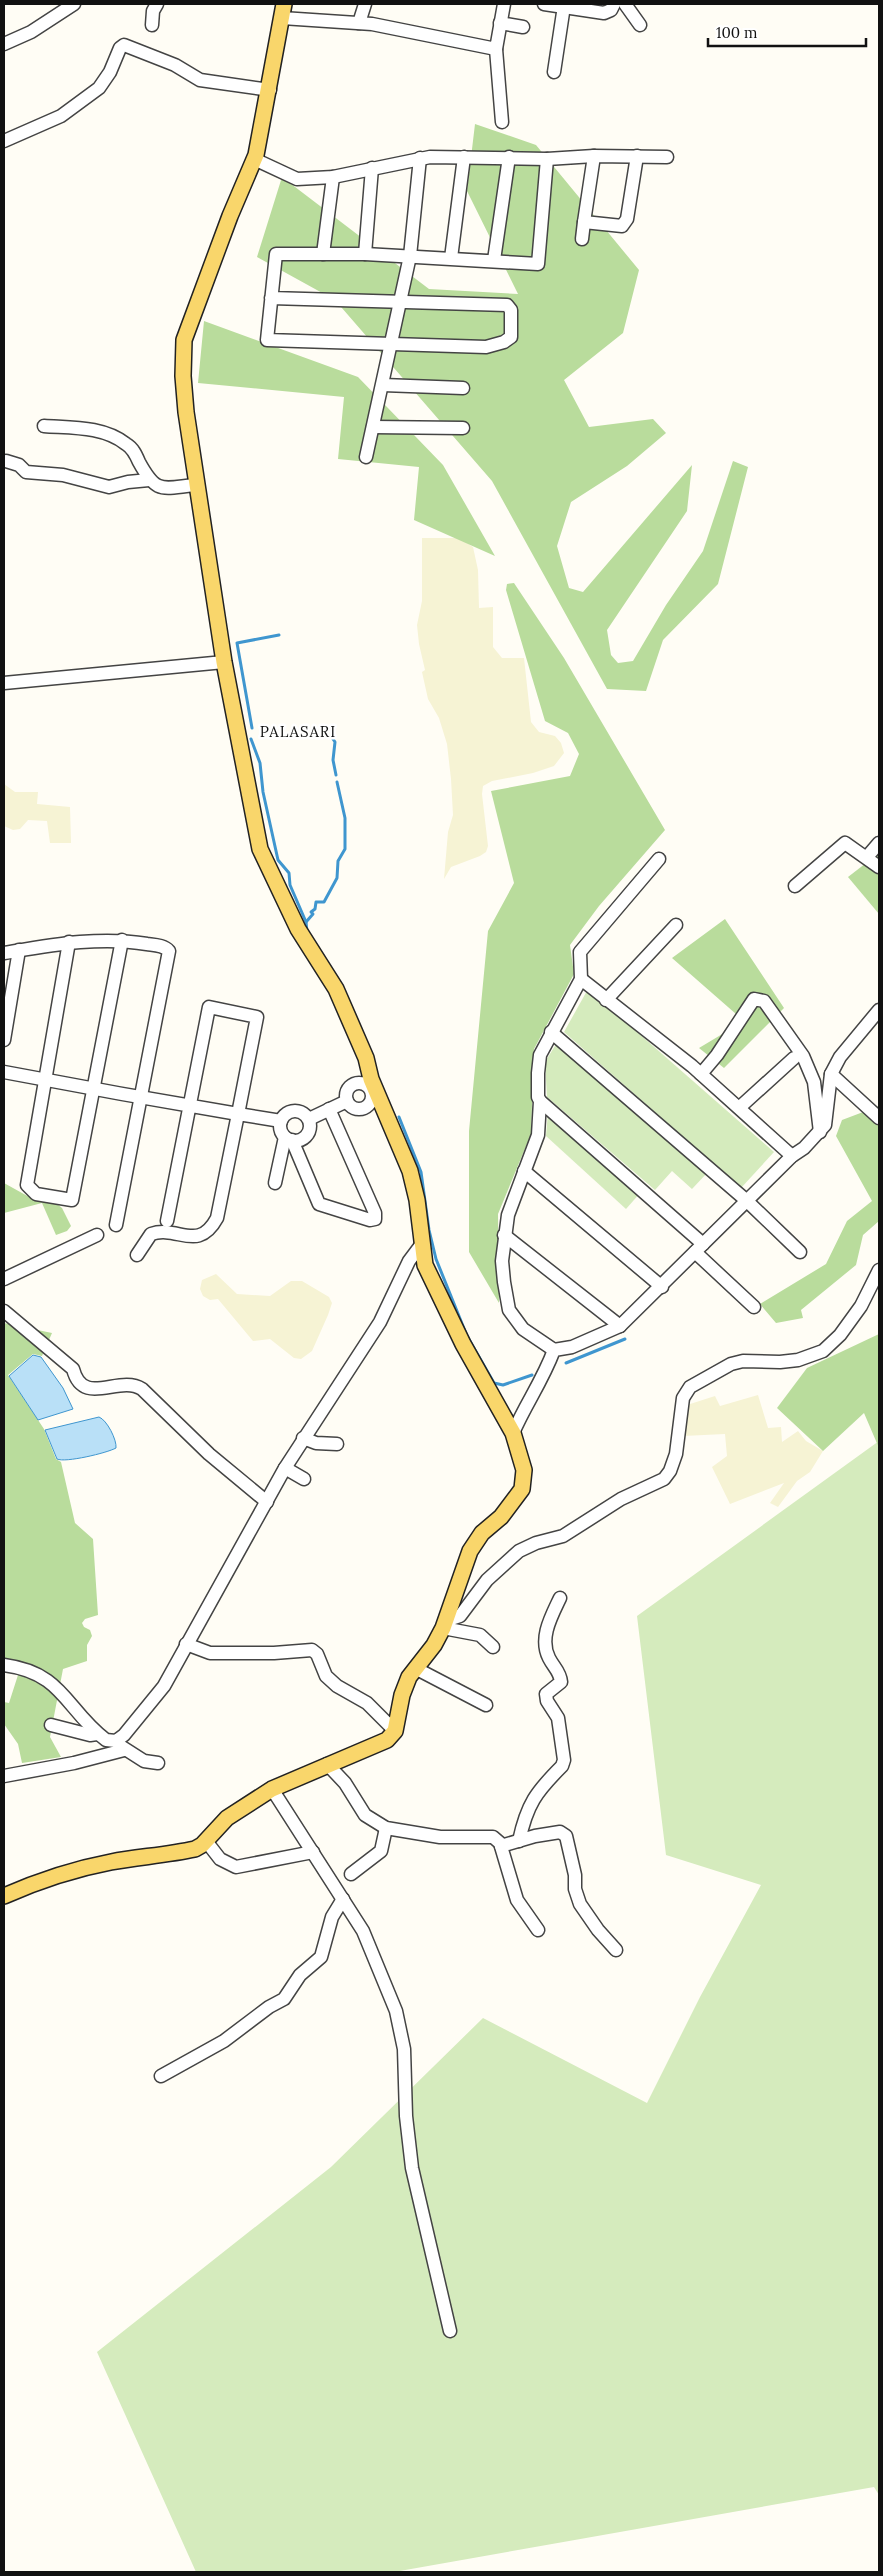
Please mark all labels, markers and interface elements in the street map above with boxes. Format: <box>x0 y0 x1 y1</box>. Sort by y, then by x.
scale bar <box>708 15 866 47</box>
text: 100 m <box>716 23 757 42</box>
district label: PALASARI <box>260 722 336 741</box>

